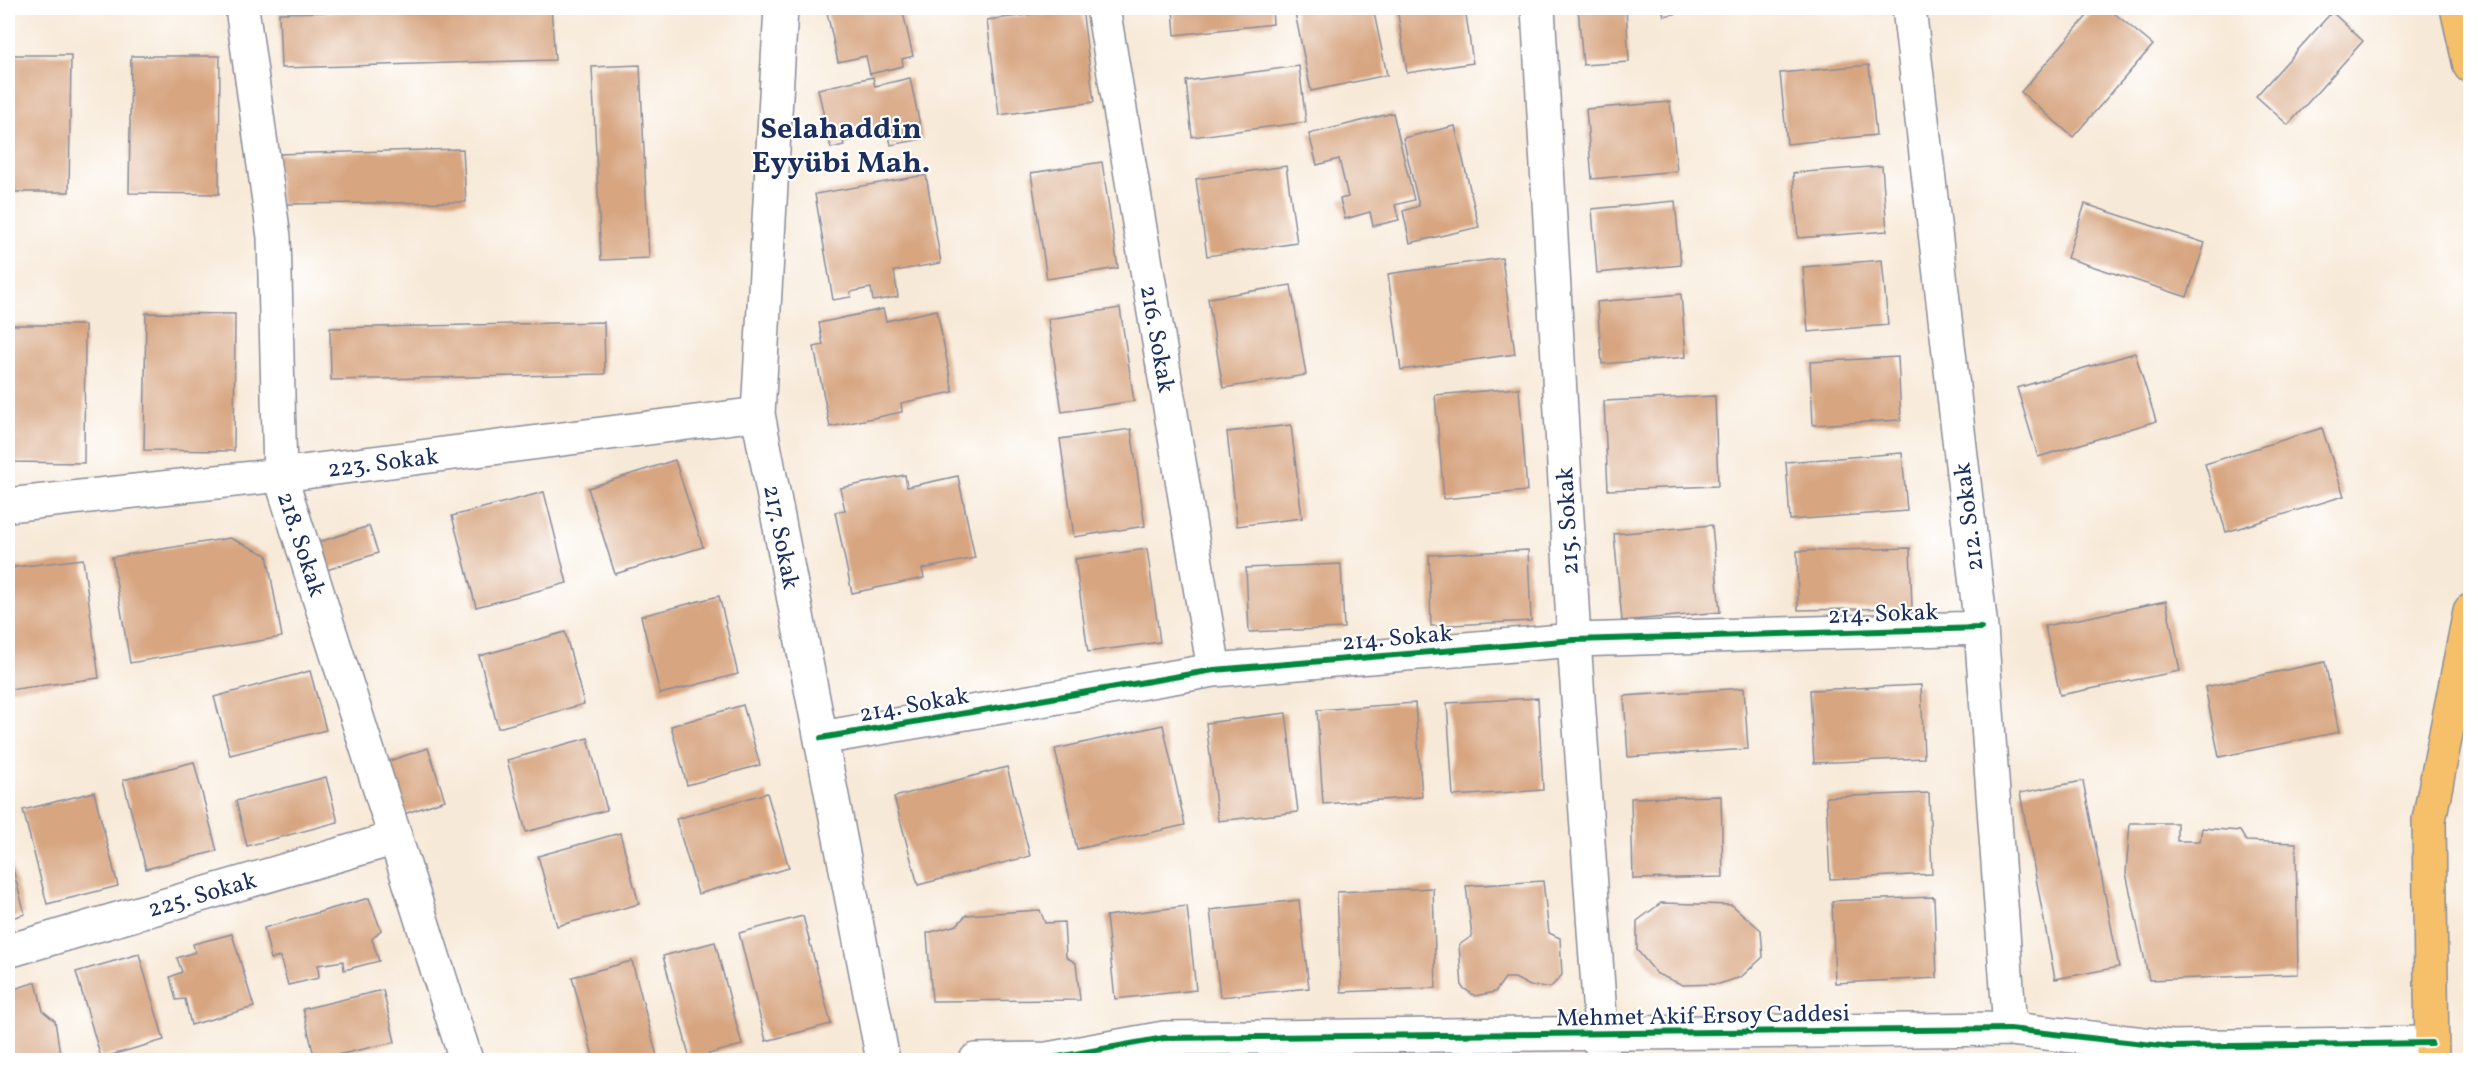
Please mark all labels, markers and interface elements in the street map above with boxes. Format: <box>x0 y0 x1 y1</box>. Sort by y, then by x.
district label: Selahaddin Eyyübi Mah. <box>752 109 930 185</box>
street label: 216. Sokak <box>1130 283 1182 396</box>
street label: 223. Sokak <box>326 440 441 488</box>
street label: 212. Sokak <box>1946 460 1994 573</box>
street label: 215. Sokak <box>1549 466 1589 576</box>
street label: 217. Sokak <box>753 482 807 593</box>
street label: 218. Sokak <box>267 488 333 602</box>
street label: 214. Sokak <box>1827 596 1939 634</box>
street label: 214. Sokak <box>1340 617 1454 661</box>
street label: 214. Sokak <box>857 680 972 732</box>
street label: 225. Sokak <box>144 864 261 928</box>
street label: Mehmet Akif Ersoy Caddesi <box>1556 997 1850 1037</box>

